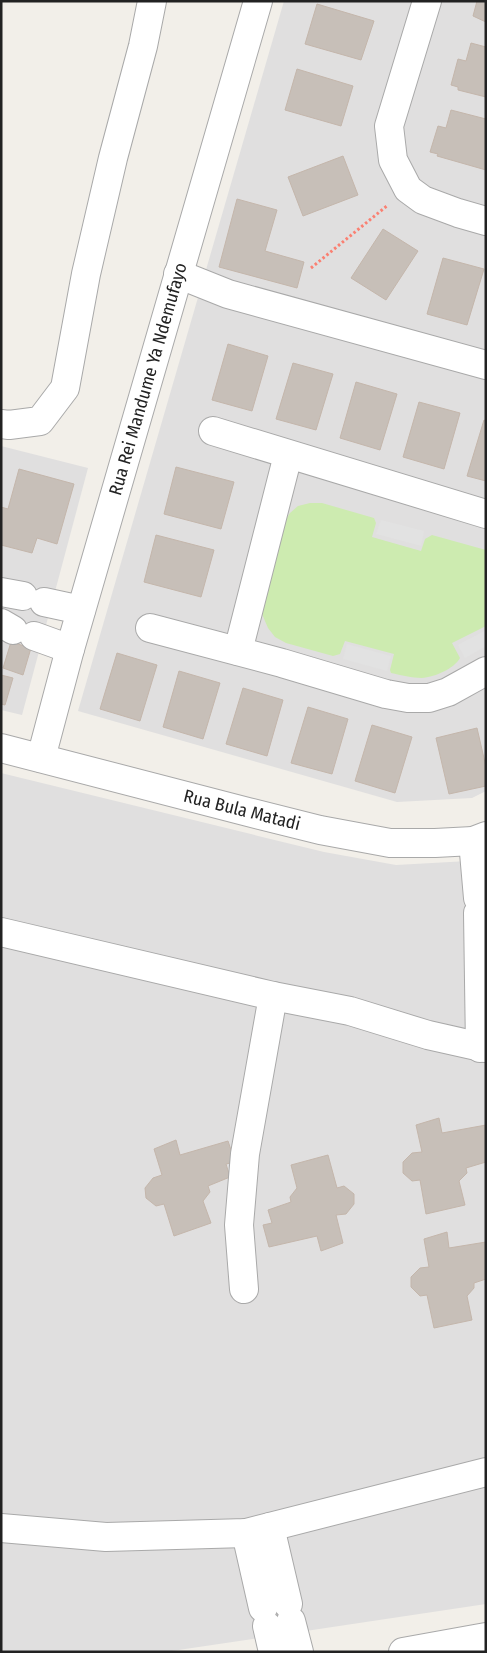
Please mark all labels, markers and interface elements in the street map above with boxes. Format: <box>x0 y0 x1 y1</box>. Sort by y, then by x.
street label: Rua Rei Mandume Ya Ndemufayo <box>104 260 192 498</box>
street label: Rua Bula Matadi <box>181 785 303 835</box>

